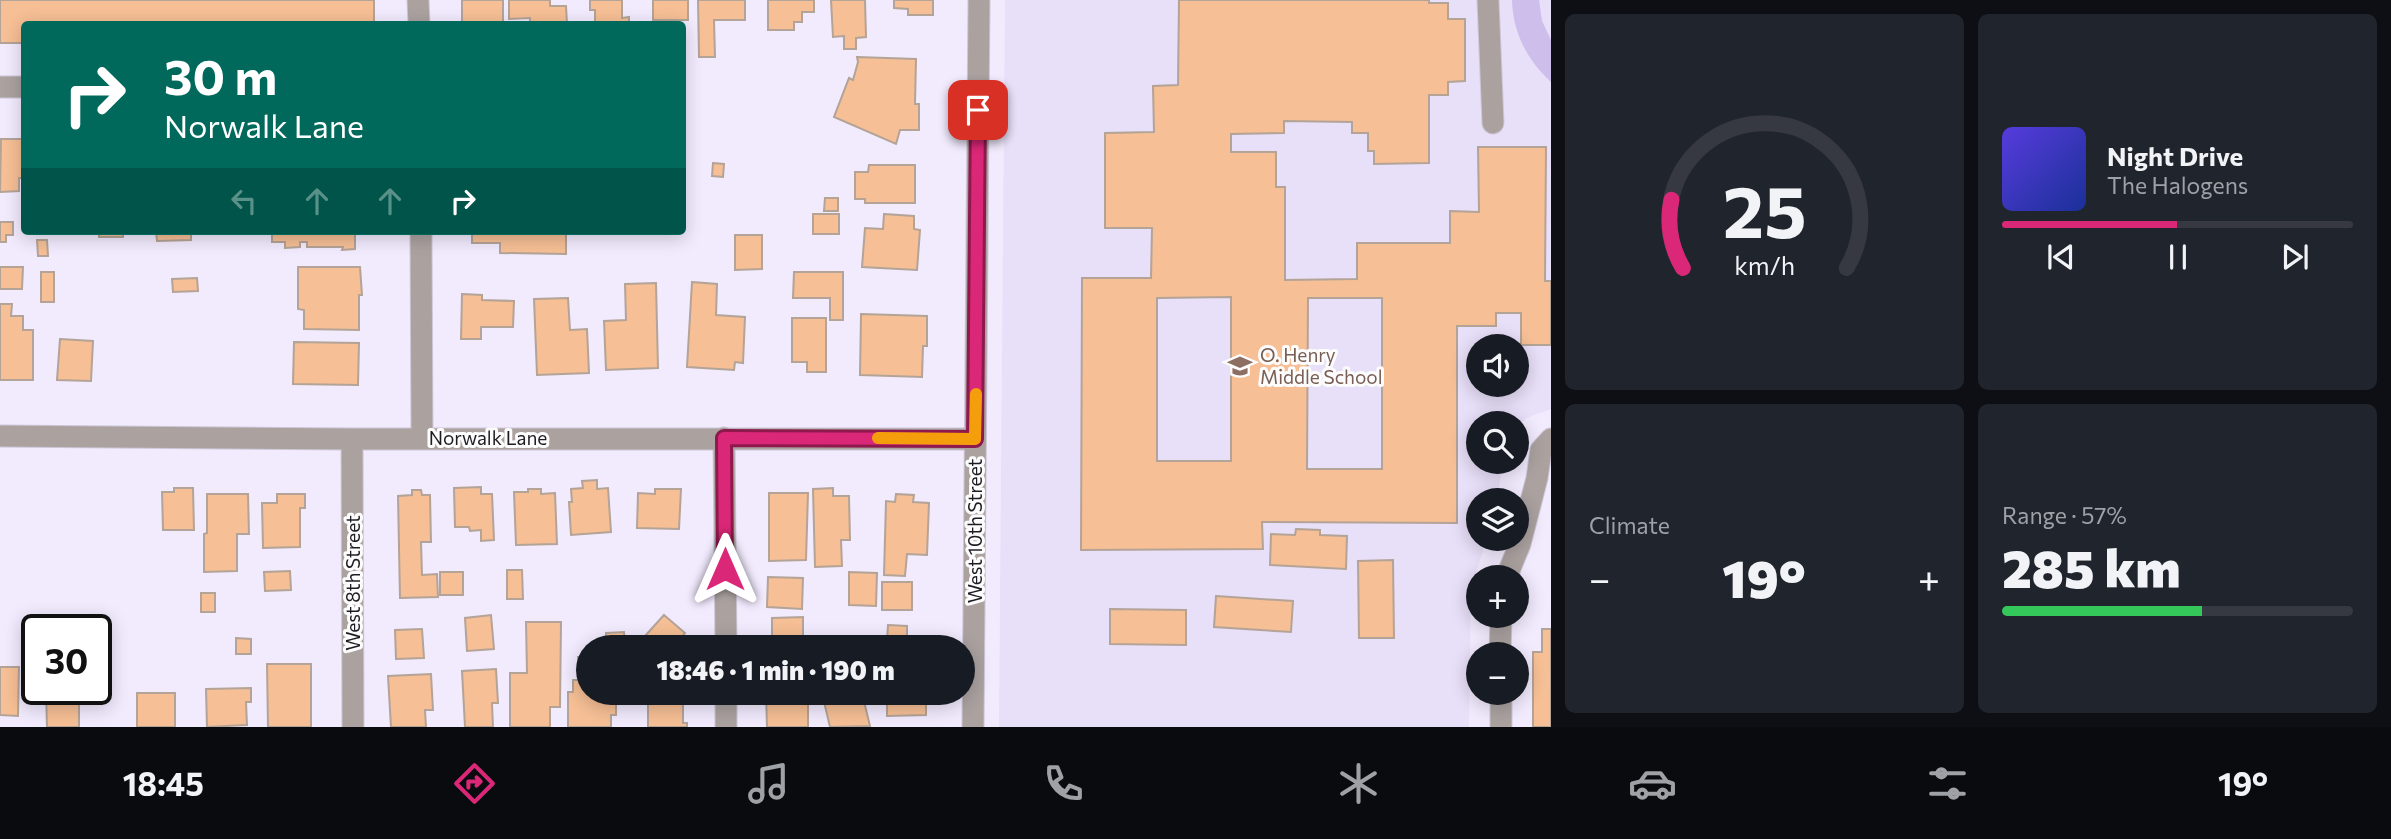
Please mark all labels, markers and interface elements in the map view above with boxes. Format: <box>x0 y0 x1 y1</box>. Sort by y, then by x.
text: 30 m <box>164 45 277 105</box>
icon: right <box>49 49 140 140</box>
pin <box>948 80 1008 140</box>
icon: arrive <box>959 91 997 129</box>
text: Norwalk Lane <box>164 105 364 145</box>
text: Night Drive <box>2107 140 2243 171</box>
text: 25 <box>1723 164 1806 253</box>
text: The Halogens <box>2107 171 2248 199</box>
icon: left <box>225 182 263 220</box>
icon: ahead <box>298 182 336 220</box>
icon: ahead <box>371 182 409 220</box>
icon: right <box>444 182 482 220</box>
icon: previous <box>2042 238 2080 276</box>
icon: pause <box>2159 238 2197 276</box>
icon: next <box>2276 238 2314 276</box>
text: km/h <box>1734 250 1795 280</box>
map controls <box>1466 334 1529 705</box>
button: sound <box>1466 334 1529 397</box>
place label: O. Henry Middle School <box>1260 343 1382 388</box>
school or university icon: O. Henry Middle School <box>1226 352 1254 380</box>
button: search <box>1466 411 1529 474</box>
street label: Norwalk Lane <box>429 426 547 449</box>
street label: West 10th Street <box>963 458 986 603</box>
button: layers <box>1466 488 1529 551</box>
text: Range · 57% <box>2002 501 2127 529</box>
text: Climate <box>1589 511 1670 539</box>
street label: West 8th Street <box>341 515 364 651</box>
position arrow <box>688 532 762 606</box>
text: 285 km <box>2002 535 2181 599</box>
text: 19° <box>1722 545 1806 609</box>
text: − <box>1589 554 1611 601</box>
text: + <box>1918 554 1940 601</box>
button: + <box>1466 565 1529 628</box>
speed limit sign: 30 <box>21 614 112 705</box>
button: − <box>1466 642 1529 705</box>
text: 18:46 · 1 min · 190 m <box>656 654 895 685</box>
icon: directions <box>450 759 499 808</box>
icon: music <box>744 759 793 808</box>
icon: phone <box>1039 759 1088 808</box>
icon: climate <box>1334 759 1383 808</box>
icon: car <box>1628 759 1677 808</box>
icon: filters <box>1923 759 1972 808</box>
text: 18:45 <box>123 763 204 803</box>
text: 19° <box>2218 763 2268 803</box>

